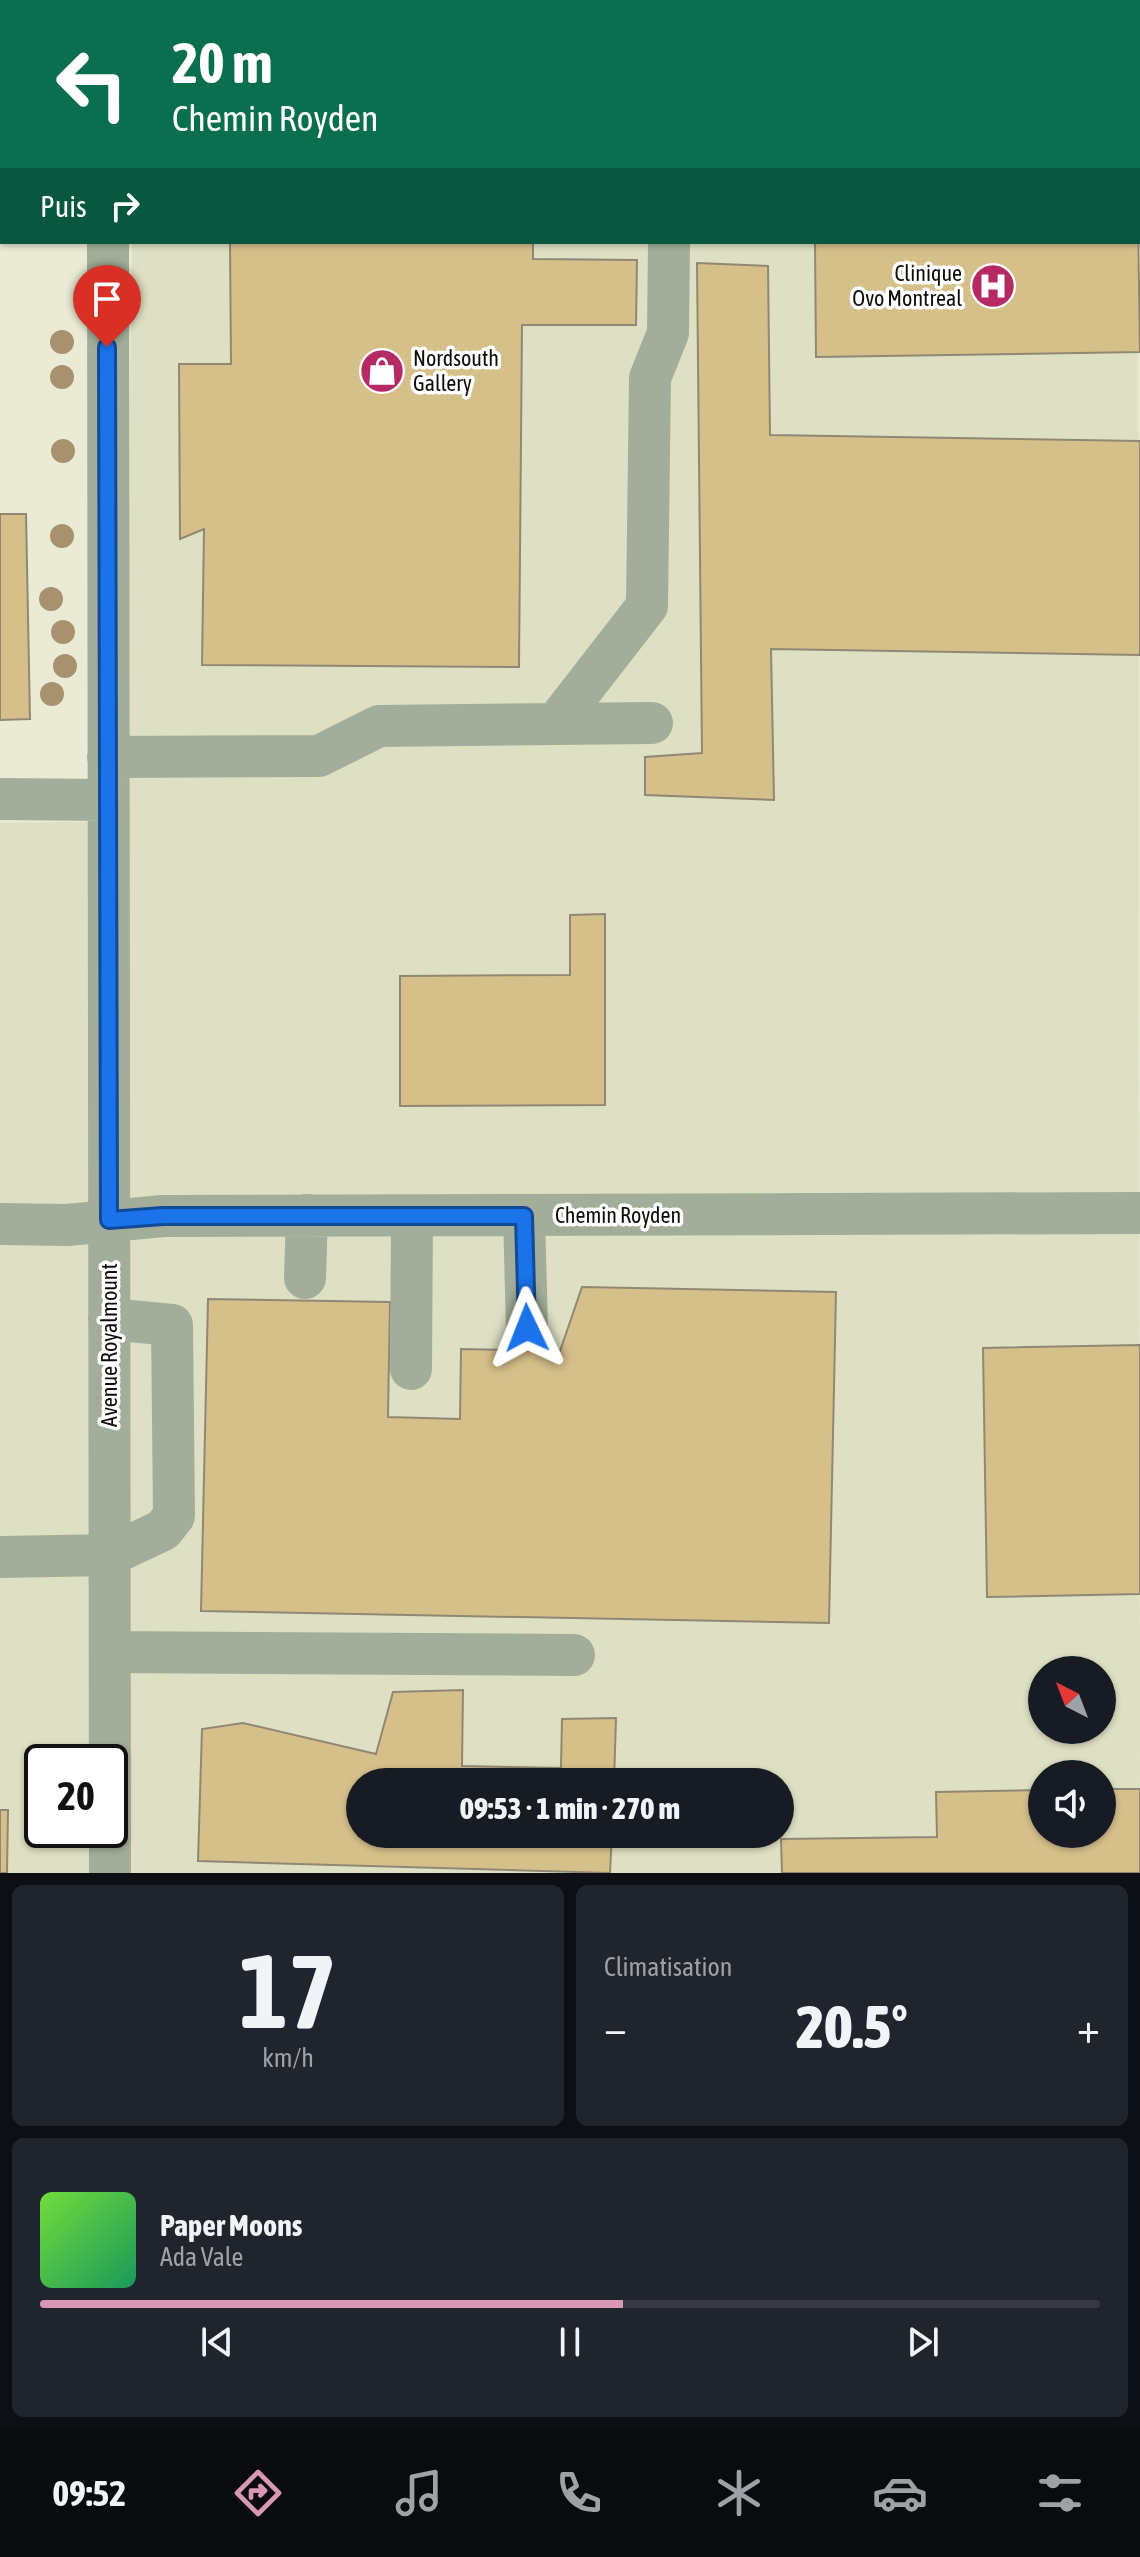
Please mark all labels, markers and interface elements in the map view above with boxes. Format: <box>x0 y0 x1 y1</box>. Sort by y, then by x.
text: 20 m <box>172 31 273 95</box>
icon: left <box>40 32 144 136</box>
text: Chemin Royden <box>172 97 379 139</box>
icon: right <box>103 184 147 228</box>
text: Puis <box>40 189 87 223</box>
place label: Clinique Ovo Montreal <box>852 260 962 311</box>
hospital icon: Clinique Ovo Montreal <box>969 262 1017 310</box>
pin <box>73 265 141 347</box>
icon: arrive <box>85 277 129 321</box>
place label: Nordsouth Gallery <box>413 345 499 396</box>
shop icon: Nordsouth Gallery <box>358 347 406 395</box>
street label: Chemin Royden <box>555 1202 681 1228</box>
street label: Avenue Royalmount <box>96 1263 122 1427</box>
position arrow <box>485 1286 569 1370</box>
north arrow <box>1028 1656 1116 1744</box>
map controls <box>1028 1656 1116 1848</box>
speed limit sign: 20 <box>24 1744 128 1848</box>
button: sound <box>1028 1760 1116 1848</box>
text: 09:53 · 1 min · 270 m <box>460 1791 680 1825</box>
text: 17 <box>239 1931 337 2050</box>
text: Climatisation <box>604 1952 732 1982</box>
text: 20.5° <box>796 1992 908 2061</box>
text: − <box>604 2002 627 2052</box>
text: + <box>1077 2002 1100 2052</box>
text: km/h <box>262 2043 314 2073</box>
text: Paper Moons <box>160 2208 302 2242</box>
text: Ada Vale <box>160 2242 243 2272</box>
icon: previous <box>195 2320 239 2364</box>
icon: pause <box>548 2320 592 2364</box>
icon: next <box>901 2320 945 2364</box>
icon: directions <box>230 2465 286 2521</box>
icon: music <box>391 2465 447 2521</box>
icon: phone <box>551 2465 607 2521</box>
icon: climate <box>711 2465 767 2521</box>
icon: car <box>872 2465 928 2521</box>
icon: filters <box>1032 2465 1088 2521</box>
text: 09:52 <box>52 2472 126 2514</box>

